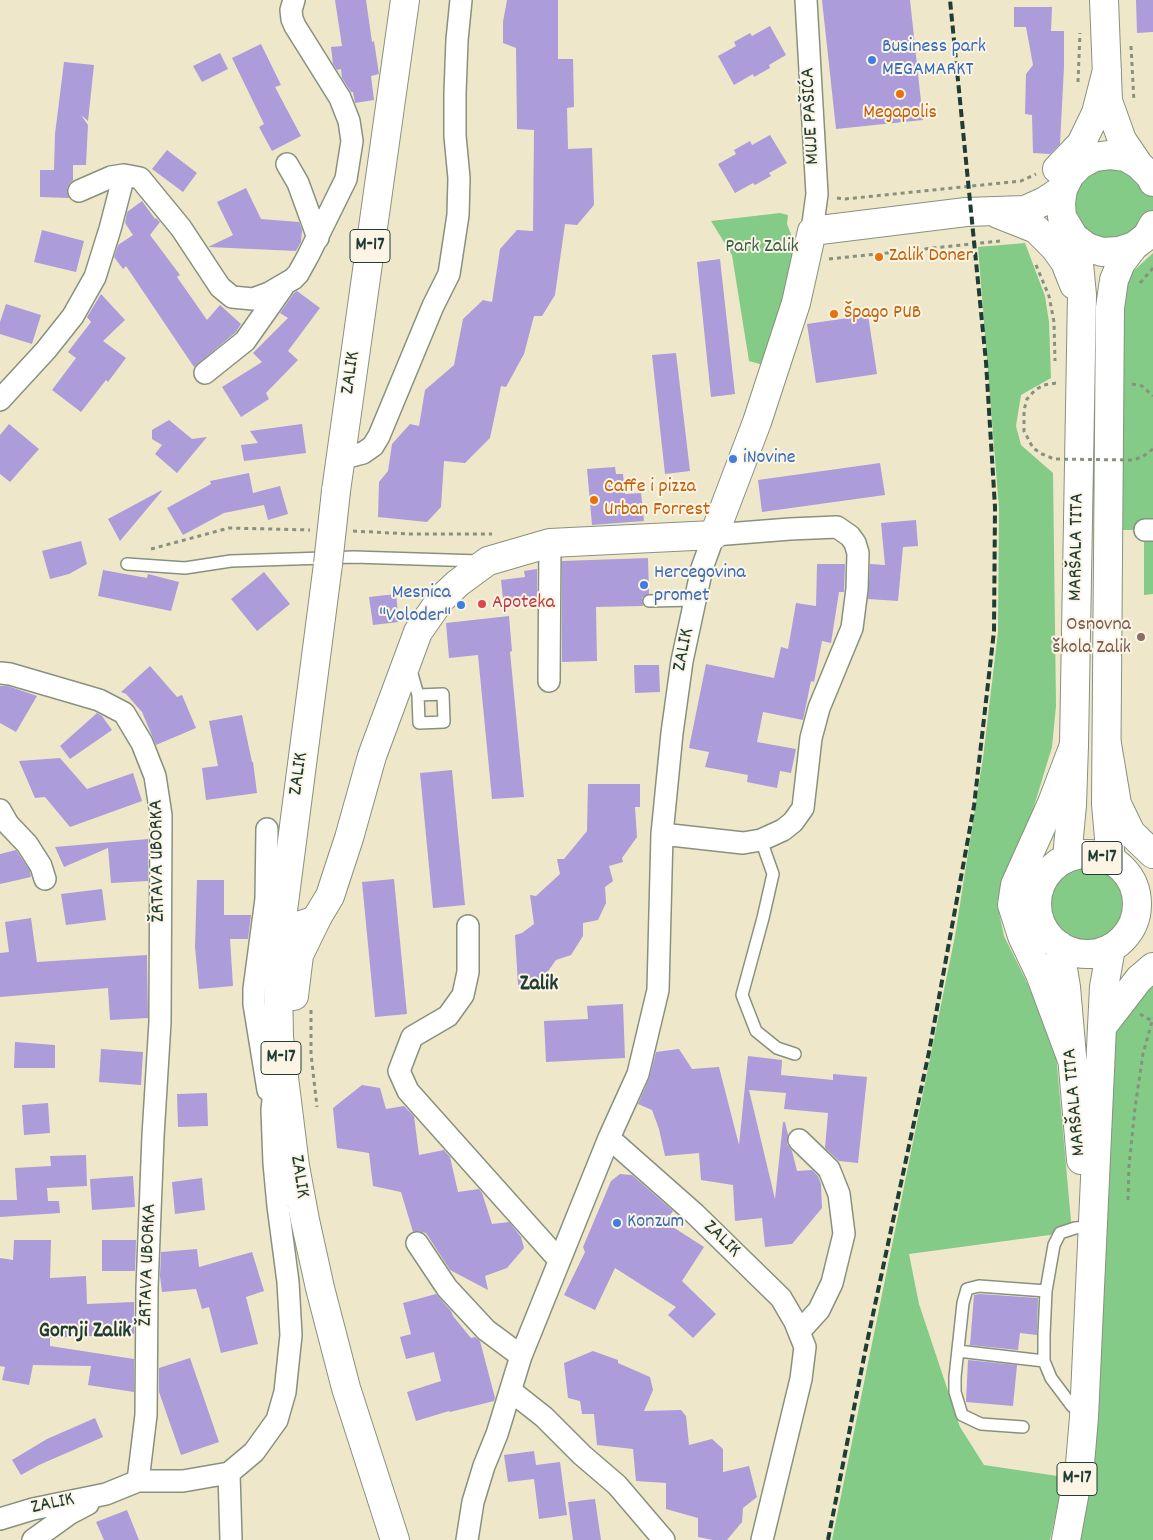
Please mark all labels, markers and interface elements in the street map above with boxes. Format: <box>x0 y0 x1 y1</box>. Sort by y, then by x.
place label: Business park MEGAMARKT <box>882 36 986 83</box>
marker: Business park MEGAMARKT <box>866 54 878 66</box>
street label: MUJE PAŠIĆA <box>797 67 827 165</box>
marker: Megapolis <box>894 88 906 100</box>
place label: Megapolis <box>863 102 937 126</box>
road number: M-17 <box>350 230 390 262</box>
park label: Park Zalik <box>725 236 799 260</box>
place label: Zalik Doner <box>889 245 973 269</box>
marker: Zalik Doner <box>873 251 885 263</box>
place label: Špago PUB <box>844 302 921 326</box>
marker: Špago PUB <box>828 308 840 320</box>
street label: ZALIK <box>337 350 367 396</box>
place label: iNovine <box>743 447 795 471</box>
marker: iNovine <box>727 453 739 465</box>
place label: Caffe i pizza Urban Forrest <box>604 476 710 523</box>
street label: MARŠALA TITA <box>1065 493 1091 601</box>
marker: Caffe i pizza Urban Forrest <box>588 494 600 506</box>
place label: Hercegovina promet <box>654 562 746 609</box>
marker: Hercegovina promet <box>638 579 650 591</box>
place label: Mesnica "Voloder" <box>379 582 451 629</box>
place label: Apoteka <box>492 592 555 616</box>
marker: Apoteka <box>476 598 488 610</box>
marker: Mesnica "Voloder" <box>455 599 467 611</box>
place label: Osnovna škola Zalik <box>1052 614 1131 661</box>
street label: ZALIK <box>669 626 701 674</box>
marker: Osnovna škola Zalik <box>1135 631 1147 643</box>
street label: ZALIK <box>285 751 315 797</box>
street label: ŽRTAVA UBORKA <box>146 799 172 923</box>
road number: M-17 <box>1082 841 1122 874</box>
district label: Zalik <box>520 973 558 999</box>
road number: M-17 <box>261 1042 301 1074</box>
street label: MARŠALA TITA <box>1059 1047 1093 1157</box>
street label: ZALIK <box>283 1154 313 1200</box>
street label: ŽRTAVA UBORKA <box>135 1203 163 1327</box>
place label: Konzum <box>627 1211 684 1235</box>
street label: ZALIK <box>697 1216 745 1264</box>
marker: Konzum <box>611 1217 623 1229</box>
district label: Gornji Zalik <box>39 1320 131 1346</box>
road number: M-17 <box>1057 1462 1097 1496</box>
street label: ZALIK <box>29 1489 77 1521</box>

